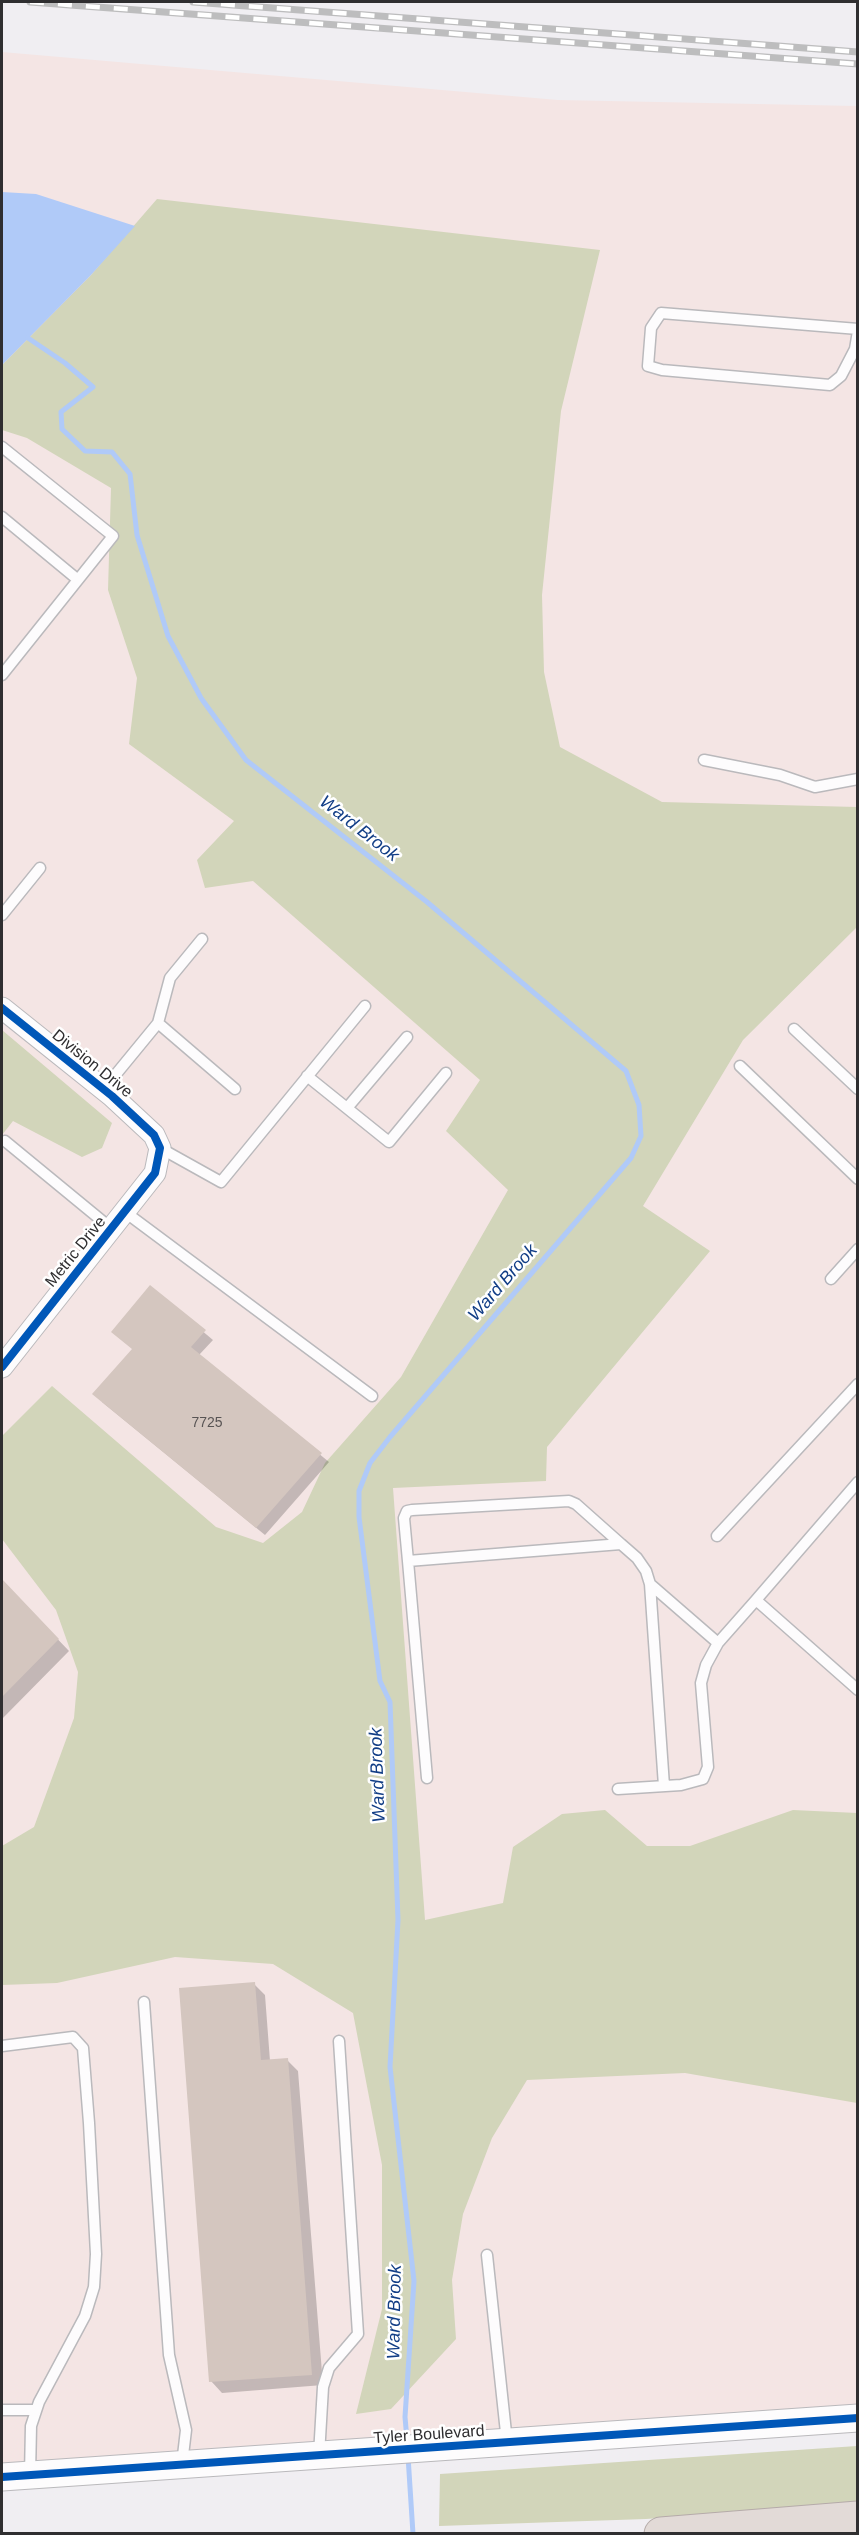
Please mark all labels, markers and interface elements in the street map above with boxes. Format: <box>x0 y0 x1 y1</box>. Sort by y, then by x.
water label: Ward Brook <box>315 791 403 867</box>
street label: Division Drive <box>48 1026 136 1102</box>
street label: Metric Drive <box>42 1213 110 1291</box>
water label: Ward Brook <box>464 1240 542 1326</box>
house number: 7725 <box>191 1415 223 1431</box>
water label: Ward Brook <box>366 1727 390 1823</box>
water label: Ward Brook <box>383 2264 407 2360</box>
street label: Tyler Boulevard <box>373 2422 485 2448</box>

